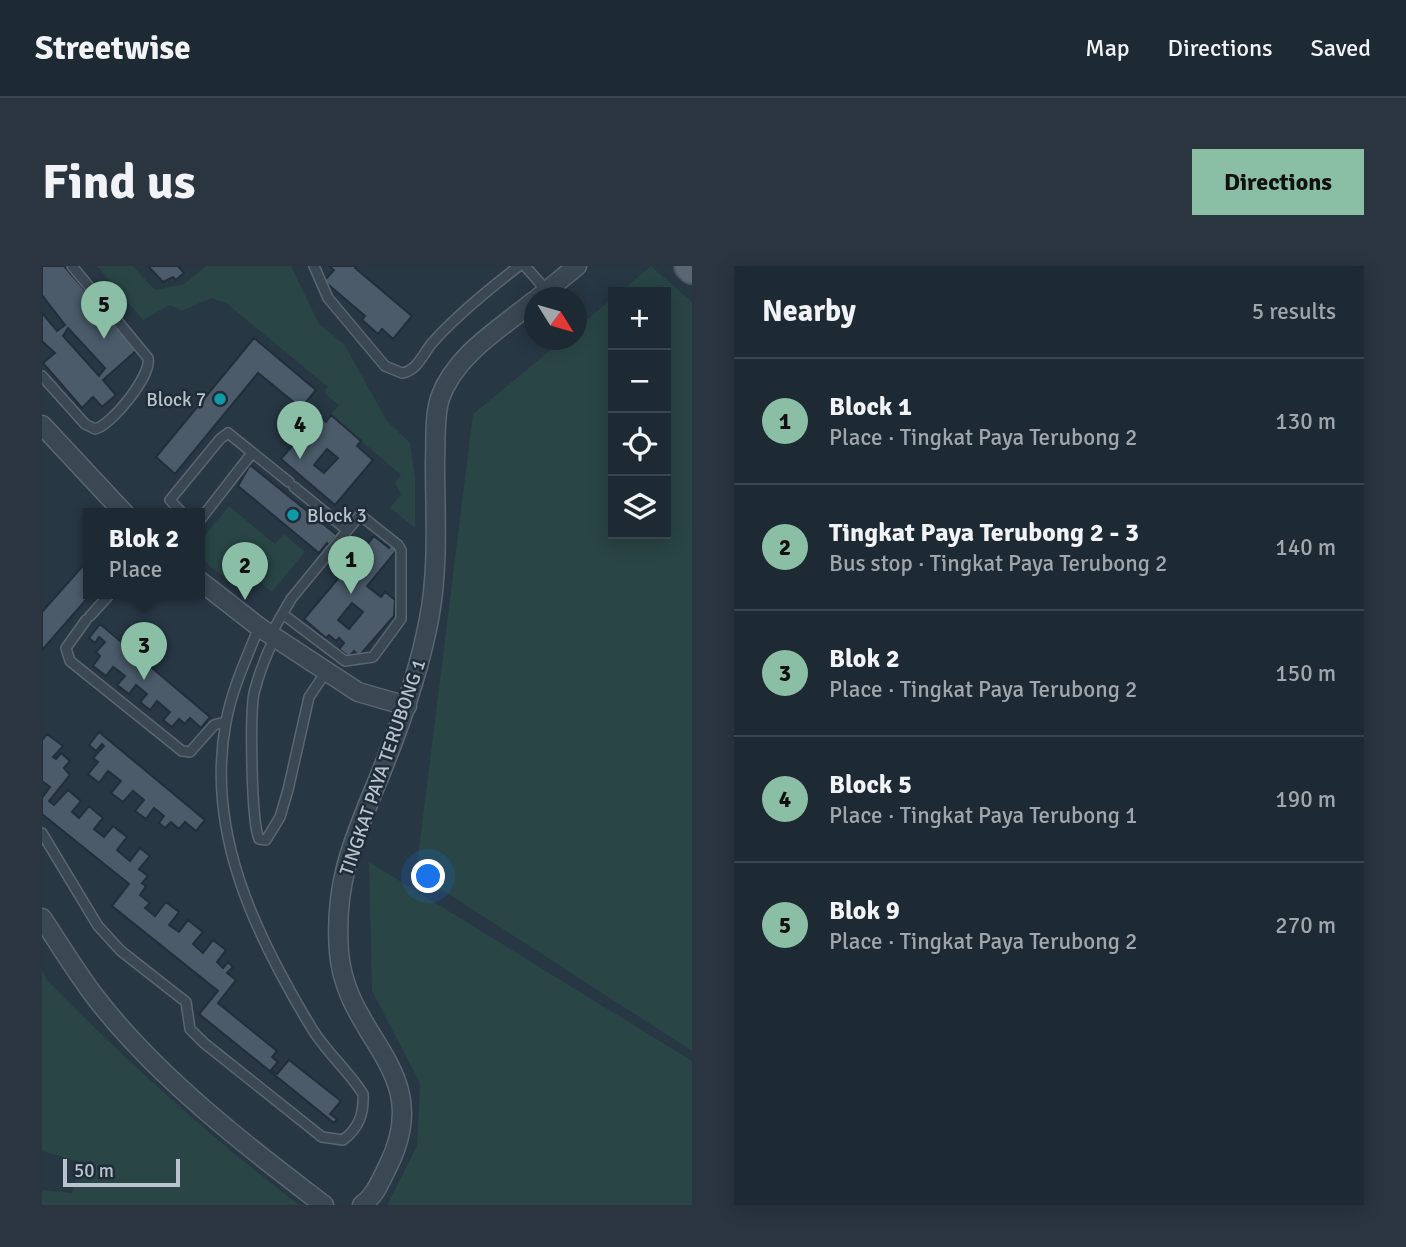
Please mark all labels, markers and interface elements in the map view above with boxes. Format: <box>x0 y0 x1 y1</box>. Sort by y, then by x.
text: Streetwise <box>35 28 191 69</box>
text: Map <box>1085 33 1130 63</box>
text: Directions <box>1168 33 1273 63</box>
text: Saved <box>1311 33 1371 63</box>
button: Directions <box>1192 149 1364 215</box>
text: Find us <box>42 152 195 212</box>
pin: 5 <box>81 281 127 339</box>
north arrow <box>524 287 587 350</box>
map controls <box>608 287 671 539</box>
button: + <box>608 287 671 350</box>
text: Nearby <box>762 293 856 330</box>
text: 5 results <box>1252 297 1336 326</box>
button: − <box>608 350 671 413</box>
place label: Block 7 <box>146 388 206 412</box>
marker: Block 7 <box>212 391 228 407</box>
text: Block 1 <box>829 391 912 423</box>
pin: 4 <box>277 401 323 459</box>
text: 1 <box>779 407 791 436</box>
text: 130 m <box>1275 407 1336 436</box>
button: locate <box>608 413 671 476</box>
text: Place · Tingkat Paya Terubong 2 <box>829 423 1137 452</box>
button: layers <box>608 476 671 539</box>
place label: Block 3 <box>307 504 367 528</box>
marker: Block 3 <box>285 507 301 523</box>
popup <box>83 508 205 599</box>
text: Tingkat Paya Terubong 2 - 3 <box>829 517 1139 549</box>
text: Blok 2 <box>109 523 179 555</box>
text: 2 <box>779 533 791 562</box>
text: 140 m <box>1275 533 1336 562</box>
pin: 1 <box>328 536 374 594</box>
pin: 2 <box>222 542 268 600</box>
text: Bus stop · Tingkat Paya Terubong 2 <box>829 549 1167 578</box>
text: Place <box>109 555 162 584</box>
pin: 3 <box>121 622 167 680</box>
text: Blok 2 <box>829 643 900 675</box>
street label: TINGKAT PAYA TERUBONG 1 <box>335 656 431 879</box>
text: 3 <box>779 659 791 688</box>
text: 150 m <box>1275 659 1336 688</box>
text: Place · Tingkat Paya Terubong 2 <box>829 675 1137 704</box>
text: Block 5 <box>829 769 912 801</box>
text: 4 <box>779 785 791 814</box>
text: 190 m <box>1275 785 1336 814</box>
text: Place · Tingkat Paya Terubong 1 <box>829 801 1137 830</box>
your location <box>411 859 445 893</box>
text: Blok 9 <box>829 895 900 927</box>
text: 5 <box>779 911 791 940</box>
text: 270 m <box>1275 911 1336 940</box>
text: Place · Tingkat Paya Terubong 2 <box>829 927 1137 956</box>
scale bar <box>63 1156 180 1188</box>
text: 50 m <box>74 1159 114 1183</box>

